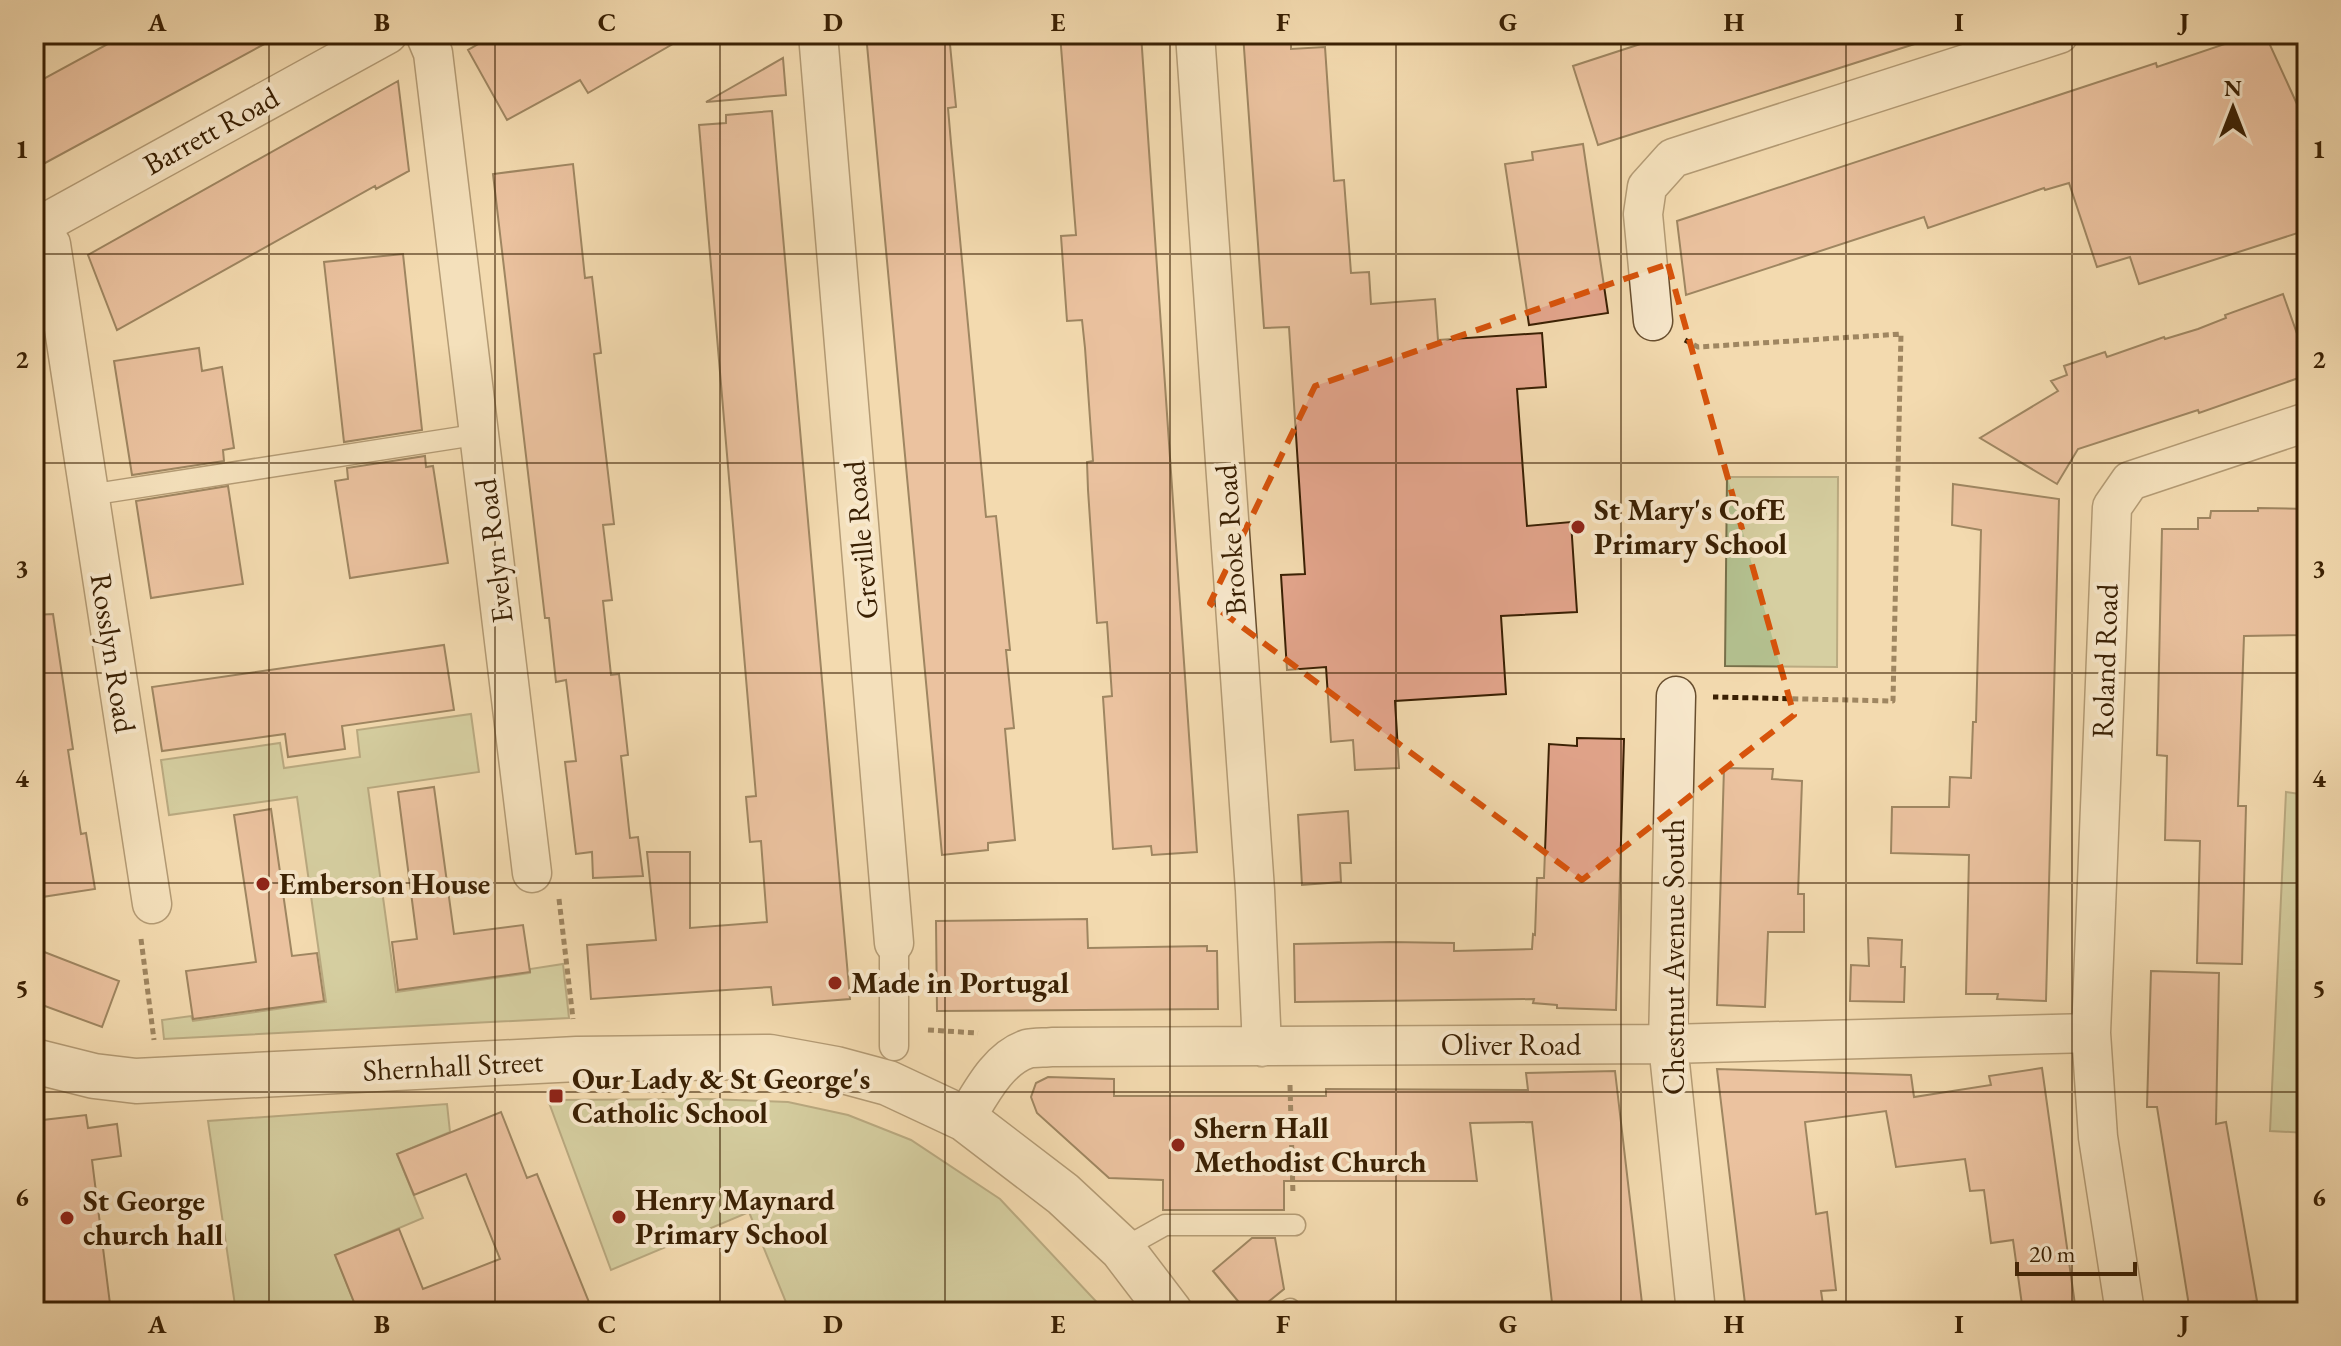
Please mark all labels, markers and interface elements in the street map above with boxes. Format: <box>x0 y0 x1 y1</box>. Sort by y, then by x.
text: A <box>147 5 167 39</box>
text: B <box>374 5 390 39</box>
text: C <box>598 5 616 39</box>
text: D <box>823 5 843 39</box>
text: E <box>1051 5 1066 39</box>
text: F <box>1276 5 1290 39</box>
text: G <box>1499 5 1518 39</box>
text: H <box>1724 5 1745 39</box>
text: I <box>1954 5 1964 39</box>
text: J <box>2176 5 2189 39</box>
north arrow <box>2193 68 2273 148</box>
text: N <box>2224 74 2242 103</box>
street label: Barrett Road <box>136 77 286 184</box>
text: 1 <box>15 132 29 166</box>
text: 1 <box>2312 132 2326 166</box>
text: 2 <box>15 342 29 376</box>
text: 2 <box>2312 342 2326 376</box>
street label: Greville Road <box>834 458 887 621</box>
street label: Brooke Road <box>1206 462 1255 617</box>
street label: Evelyn Road <box>465 476 522 625</box>
place label: St Mary's CofE Primary School <box>1594 490 1788 563</box>
marker: St Mary's CofE Primary School <box>1569 518 1587 536</box>
text: 3 <box>15 551 29 585</box>
text: 3 <box>2312 551 2326 585</box>
street label: Rosslyn Road <box>82 571 145 736</box>
street label: Roland Road <box>2082 582 2127 739</box>
text: 4 <box>15 761 29 795</box>
text: 4 <box>2312 761 2326 795</box>
street label: Chestnut Avenue South <box>1654 819 1693 1095</box>
place label: Emberson House <box>279 864 490 903</box>
marker: Emberson House <box>254 875 272 893</box>
place label: Made in Portugal <box>851 963 1069 1002</box>
text: 5 <box>15 971 29 1005</box>
text: 5 <box>2312 971 2326 1005</box>
marker: Made in Portugal <box>826 974 844 992</box>
street label: Oliver Road <box>1441 1025 1582 1064</box>
street label: Shernhall Street <box>362 1041 545 1090</box>
place label: Our Lady & St George's Catholic School <box>572 1059 870 1132</box>
marker: Our Lady & St George's Catholic School <box>547 1087 565 1105</box>
place label: Shern Hall Methodist Church <box>1194 1108 1427 1181</box>
marker: Shern Hall Methodist Church <box>1169 1136 1187 1154</box>
text: 6 <box>15 1180 29 1214</box>
place label: Henry Maynard Primary School <box>635 1180 835 1253</box>
text: 6 <box>2312 1180 2326 1214</box>
place label: St George church hall <box>83 1181 224 1254</box>
marker: Henry Maynard Primary School <box>610 1208 628 1226</box>
marker: St George church hall <box>58 1209 76 1227</box>
scale bar <box>2017 1226 2135 1276</box>
text: 20 m <box>2029 1238 2076 1269</box>
text: A <box>147 1307 167 1341</box>
text: B <box>374 1307 390 1341</box>
text: C <box>598 1307 616 1341</box>
text: D <box>823 1307 843 1341</box>
text: E <box>1051 1307 1066 1341</box>
text: F <box>1276 1307 1290 1341</box>
text: G <box>1499 1307 1518 1341</box>
text: H <box>1724 1307 1745 1341</box>
text: I <box>1954 1307 1964 1341</box>
text: J <box>2176 1307 2189 1341</box>

